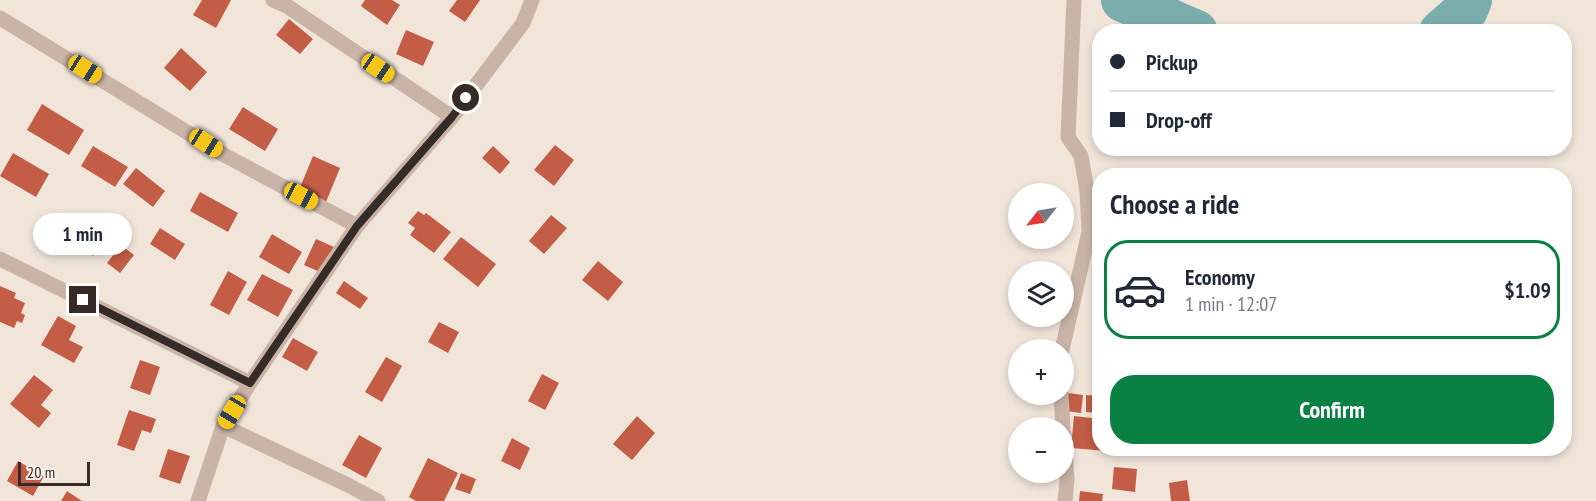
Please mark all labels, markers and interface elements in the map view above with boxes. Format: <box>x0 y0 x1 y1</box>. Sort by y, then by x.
text: Pickup <box>1146 48 1198 76</box>
car <box>358 50 398 86</box>
car <box>65 52 105 86</box>
route start <box>452 84 479 111</box>
text: Drop-off <box>1146 106 1212 134</box>
car <box>186 126 226 160</box>
car <box>281 180 321 212</box>
north arrow <box>1008 183 1074 249</box>
map controls <box>1008 183 1074 483</box>
text: Choose a ride <box>1110 187 1239 221</box>
callout: 1 min <box>34 213 132 255</box>
text: 1 min <box>62 221 103 247</box>
button: layers <box>1008 261 1074 327</box>
icon: car <box>1113 263 1167 317</box>
text: Economy <box>1185 263 1255 291</box>
text: $1.09 <box>1504 276 1551 304</box>
route end <box>69 286 96 313</box>
text: 1 min · 12:07 <box>1185 291 1277 317</box>
button: + <box>1008 339 1074 405</box>
button: Confirm <box>1110 375 1554 444</box>
car <box>215 392 249 432</box>
button: − <box>1008 417 1074 483</box>
scale bar <box>18 459 90 486</box>
text: 20 m <box>27 462 55 482</box>

